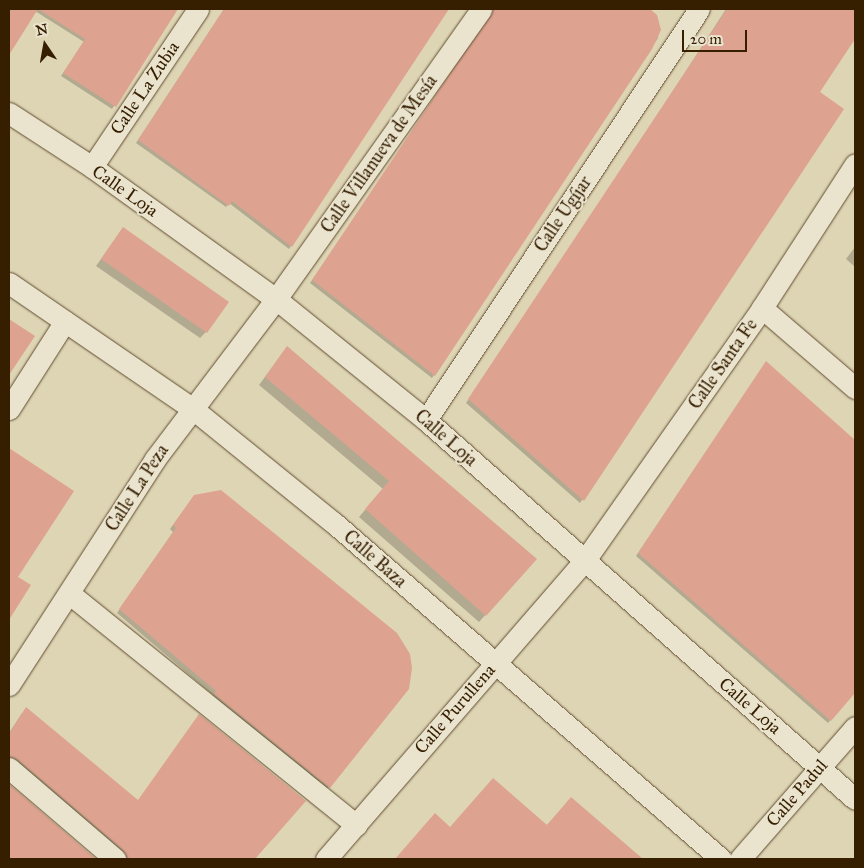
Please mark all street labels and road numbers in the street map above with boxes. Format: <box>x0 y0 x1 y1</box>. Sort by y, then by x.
street label: Calle La Zubia <box>106 37 184 139</box>
street label: Calle Villanueva de Mesía <box>316 71 442 237</box>
street label: Calle Loja <box>88 161 162 221</box>
street label: Calle Ugíjar <box>530 172 596 256</box>
street label: Calle Santa Fe <box>684 315 762 413</box>
street label: Calle Loja <box>410 405 482 471</box>
street label: Calle La Peza <box>101 441 173 535</box>
street label: Calle Baza <box>339 526 411 592</box>
street label: Calle Purullena <box>410 660 500 758</box>
street label: Calle Loja <box>714 673 786 739</box>
street label: Calle Padul <box>762 755 832 831</box>

